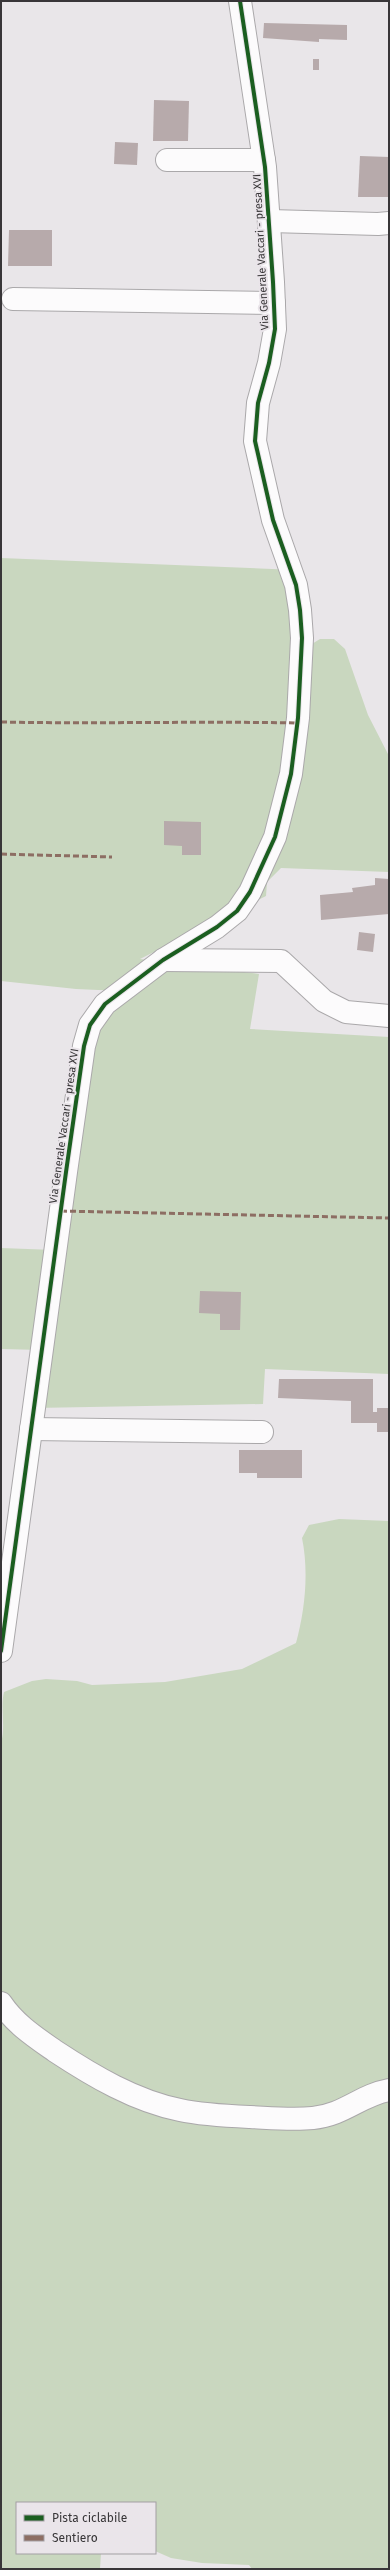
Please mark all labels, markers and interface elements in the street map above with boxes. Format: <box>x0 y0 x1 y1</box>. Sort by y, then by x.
street label: Via Generale Vaccari - presa XVI <box>250 174 272 330</box>
street label: Via Generale Vaccari - presa XVI <box>47 1048 81 1204</box>
legend <box>16 2502 156 2554</box>
text: Pista ciclabile <box>52 2511 127 2525</box>
text: Sentiero <box>52 2531 98 2545</box>

